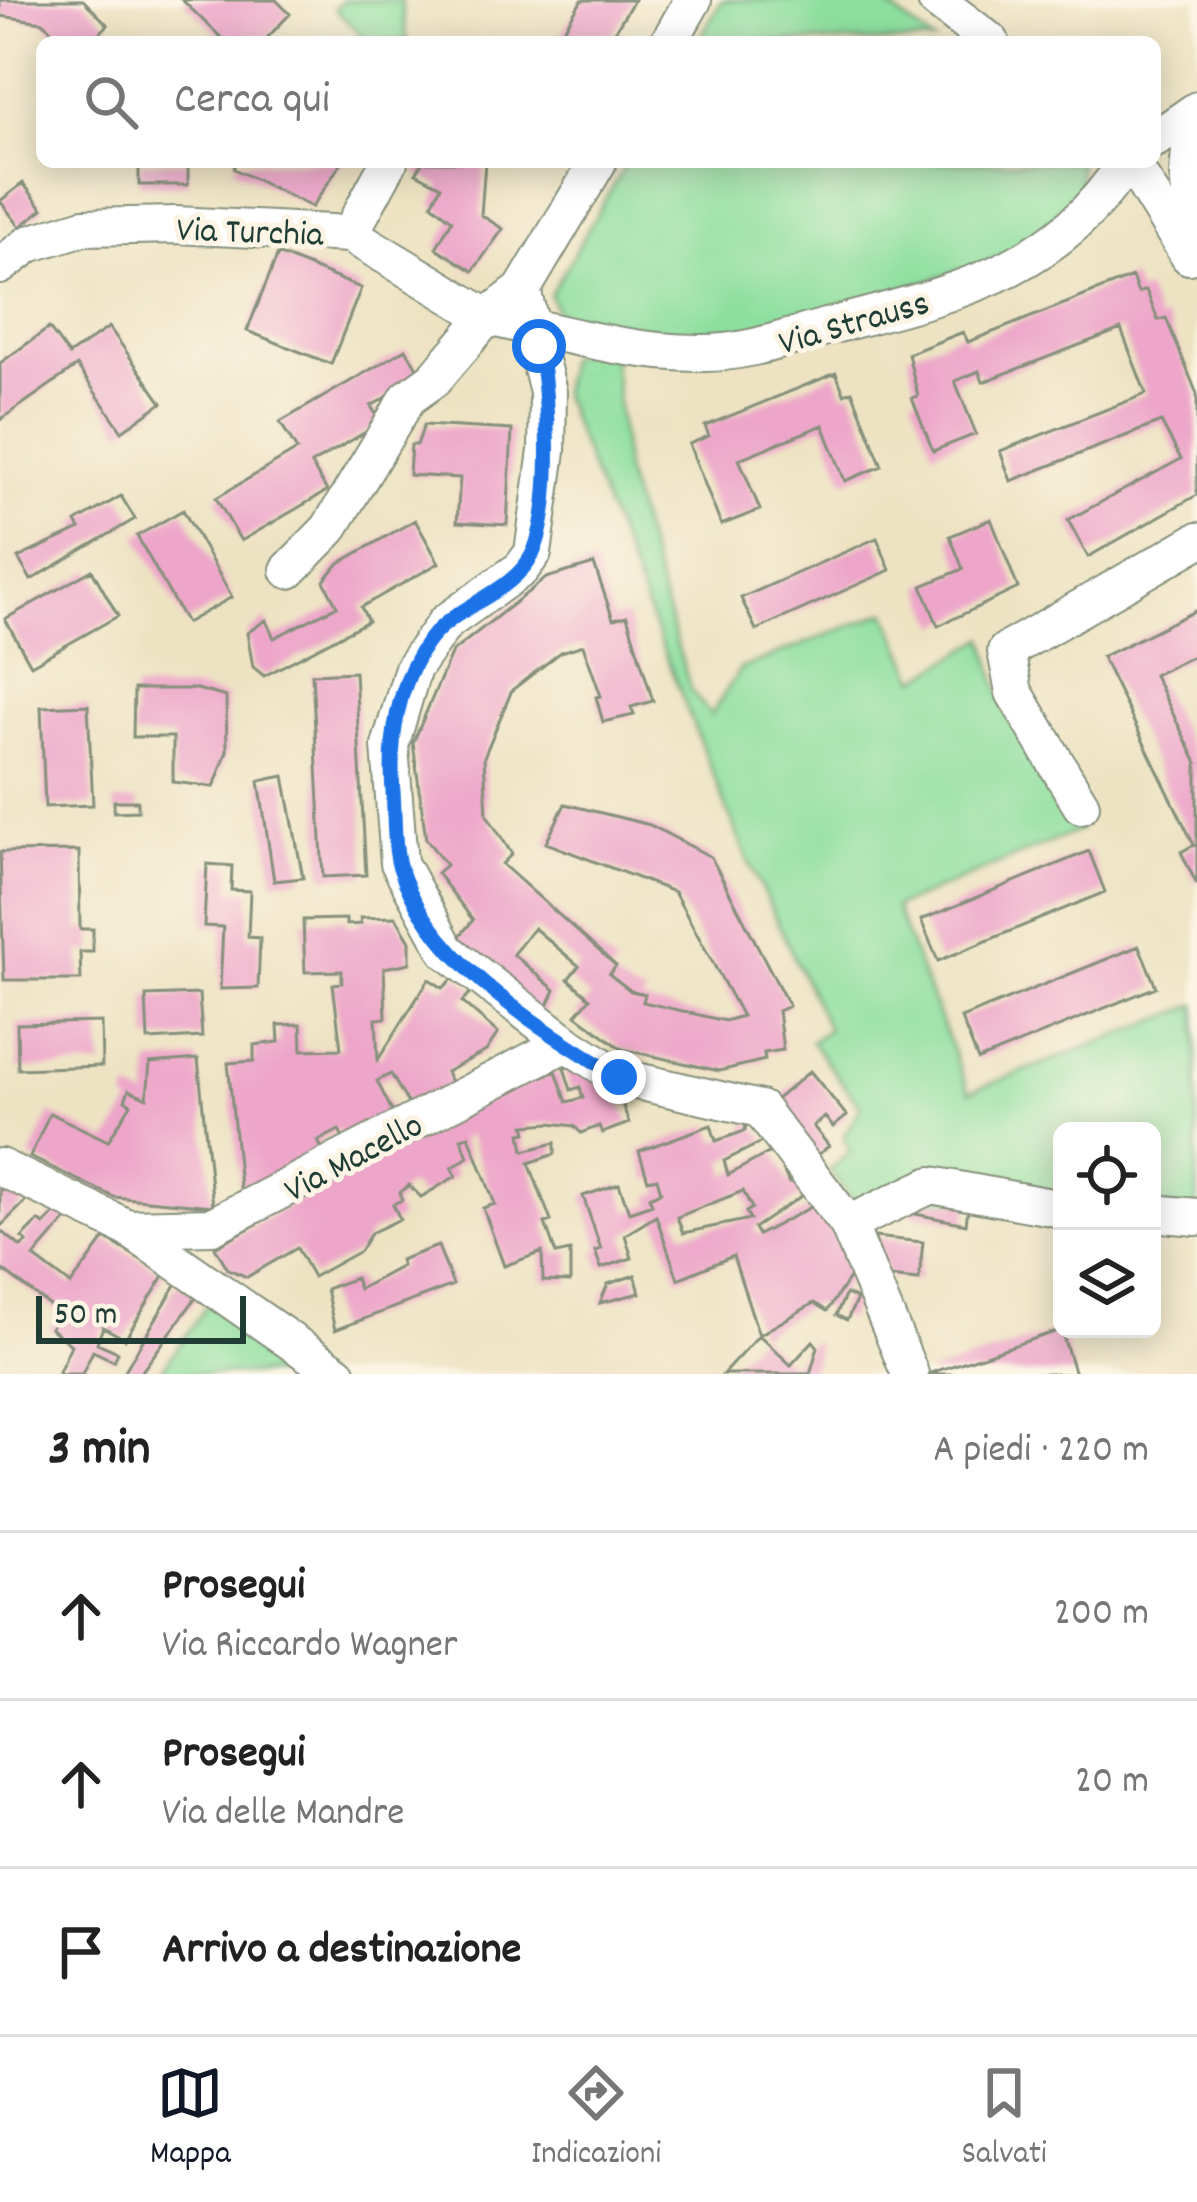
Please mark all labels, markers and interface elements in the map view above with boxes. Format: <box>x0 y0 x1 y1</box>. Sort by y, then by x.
search box <box>36 36 1161 168</box>
icon: search <box>78 69 144 135</box>
text: Cerca qui <box>174 70 330 134</box>
street label: Via Turchia <box>176 206 325 264</box>
street label: Via Strauss <box>773 280 936 372</box>
route start <box>512 319 566 373</box>
route end <box>592 1050 646 1104</box>
street label: Via Macello <box>276 1102 433 1219</box>
map controls <box>1053 1122 1161 1338</box>
button: locate <box>1053 1122 1161 1230</box>
button: layers <box>1053 1230 1161 1338</box>
scale bar <box>36 1290 246 1343</box>
text: 50 m <box>54 1293 118 1340</box>
text: 3 min <box>48 1416 150 1488</box>
text: A piedi · 220 m <box>933 1425 1149 1480</box>
text: Prosegui <box>162 1556 305 1620</box>
icon: ahead <box>48 1583 114 1649</box>
text: 200 m <box>1054 1588 1149 1643</box>
text: Via Riccardo Wagner <box>162 1620 457 1675</box>
text: Prosegui <box>162 1724 305 1788</box>
icon: ahead <box>48 1751 114 1817</box>
text: 20 m <box>1075 1756 1149 1811</box>
text: Via delle Mandre <box>162 1788 404 1843</box>
icon: arrive <box>48 1919 114 1985</box>
text: Arrivo a destinazione <box>162 1920 521 1984</box>
tab: Mappa <box>150 2060 231 2179</box>
tab: Indicazioni <box>531 2060 661 2179</box>
tab: Salvati <box>962 2060 1047 2179</box>

